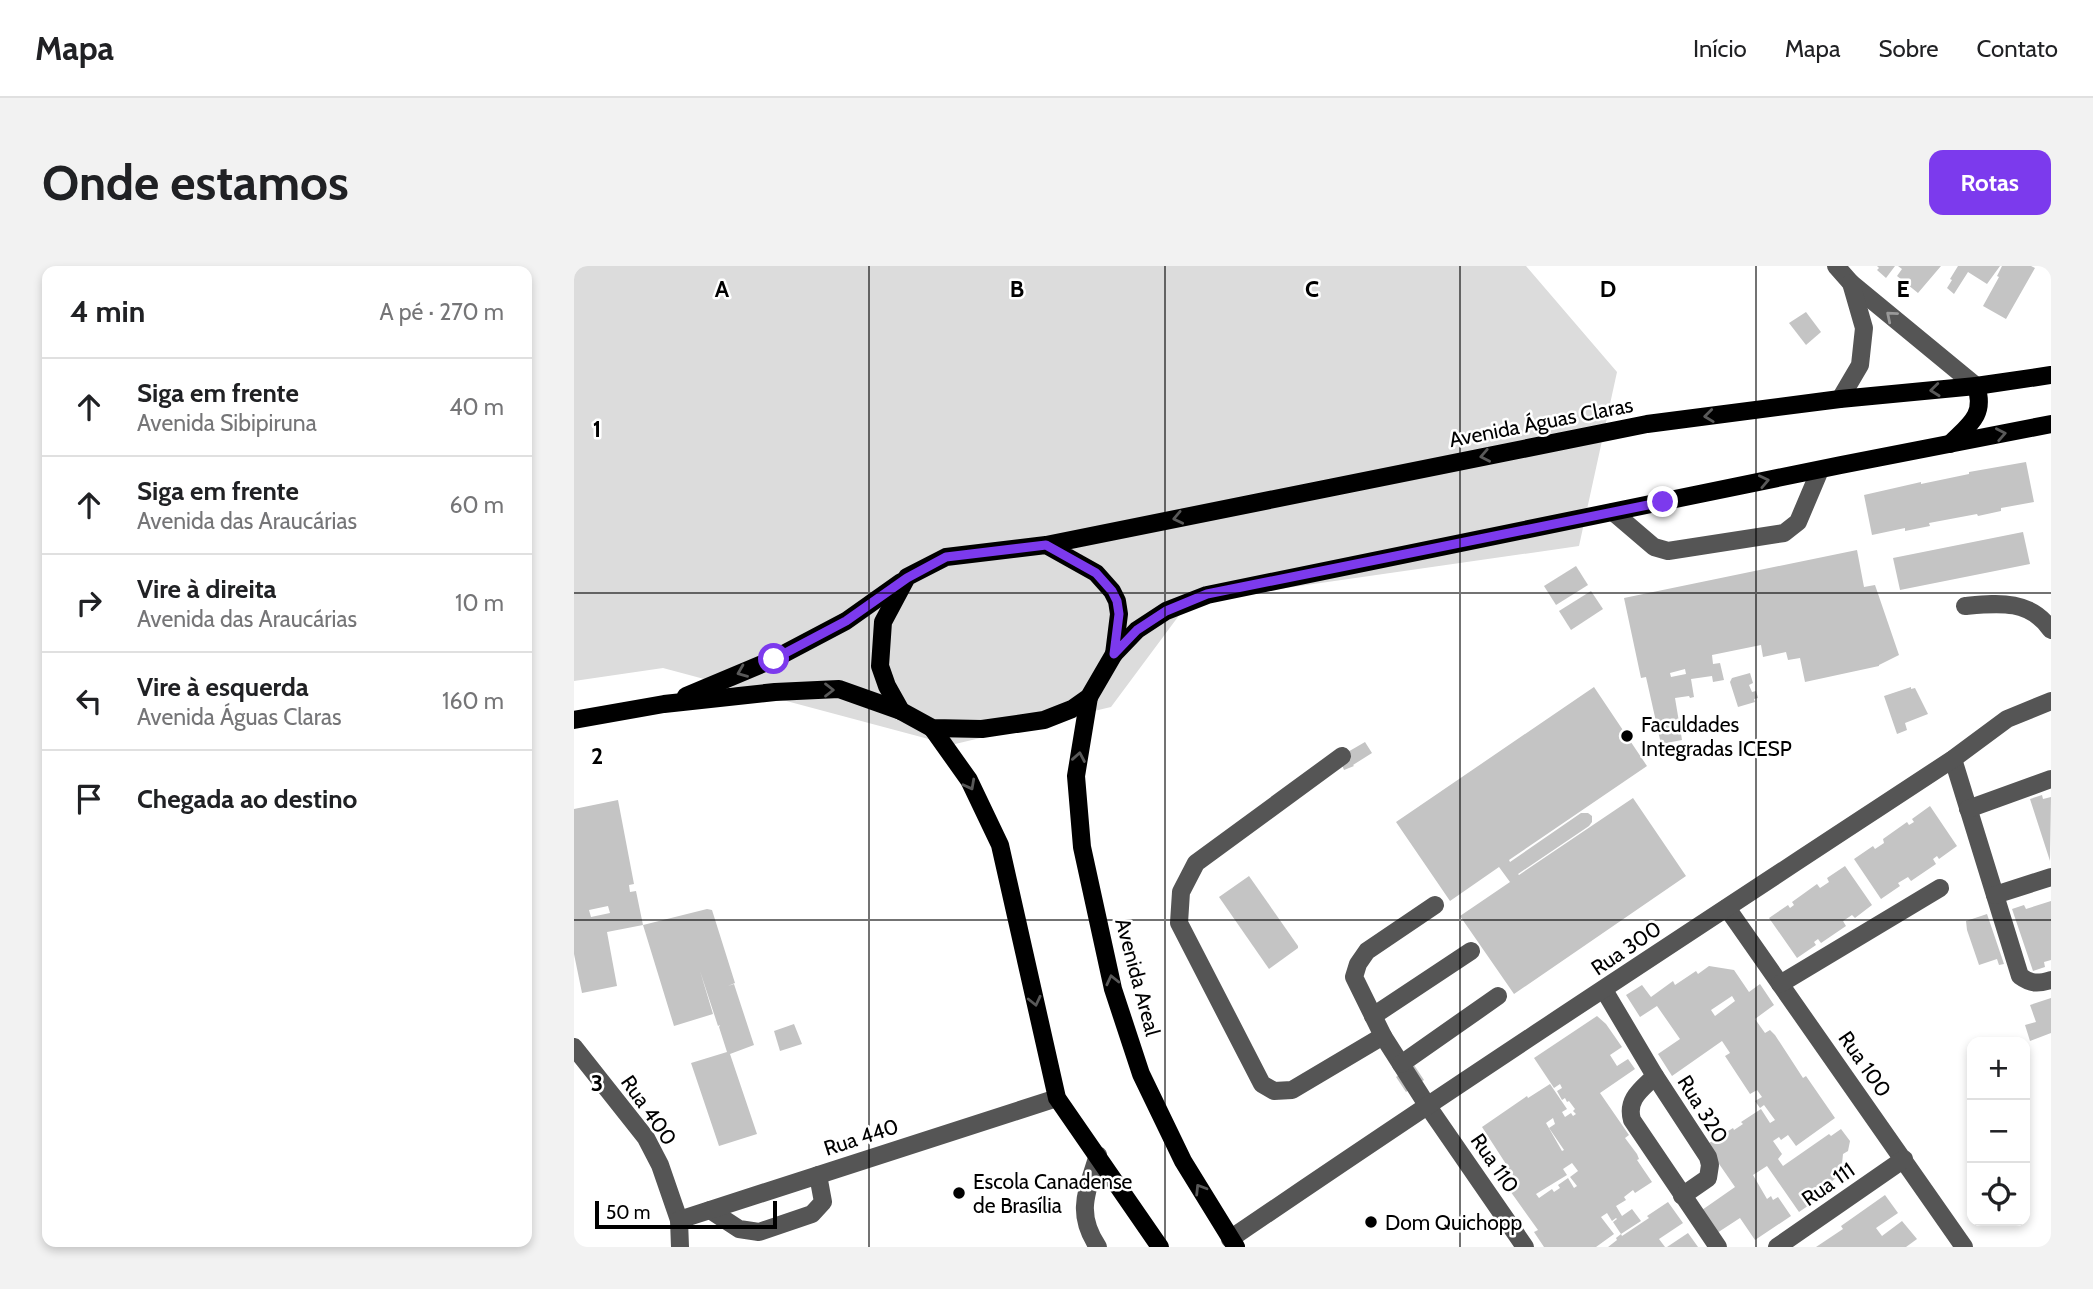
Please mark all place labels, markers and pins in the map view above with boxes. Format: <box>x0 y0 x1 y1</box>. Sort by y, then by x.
place label: Faculdades Integradas ICESP <box>1641 712 1792 761</box>
marker: Faculdades Integradas ICESP <box>1619 728 1635 744</box>
place label: Escola Canadense de Brasília <box>973 1169 1133 1218</box>
marker: Escola Canadense de Brasília <box>951 1185 967 1201</box>
place label: Dom Quichopp <box>1385 1210 1522 1235</box>
marker: Dom Quichopp <box>1363 1214 1379 1230</box>

